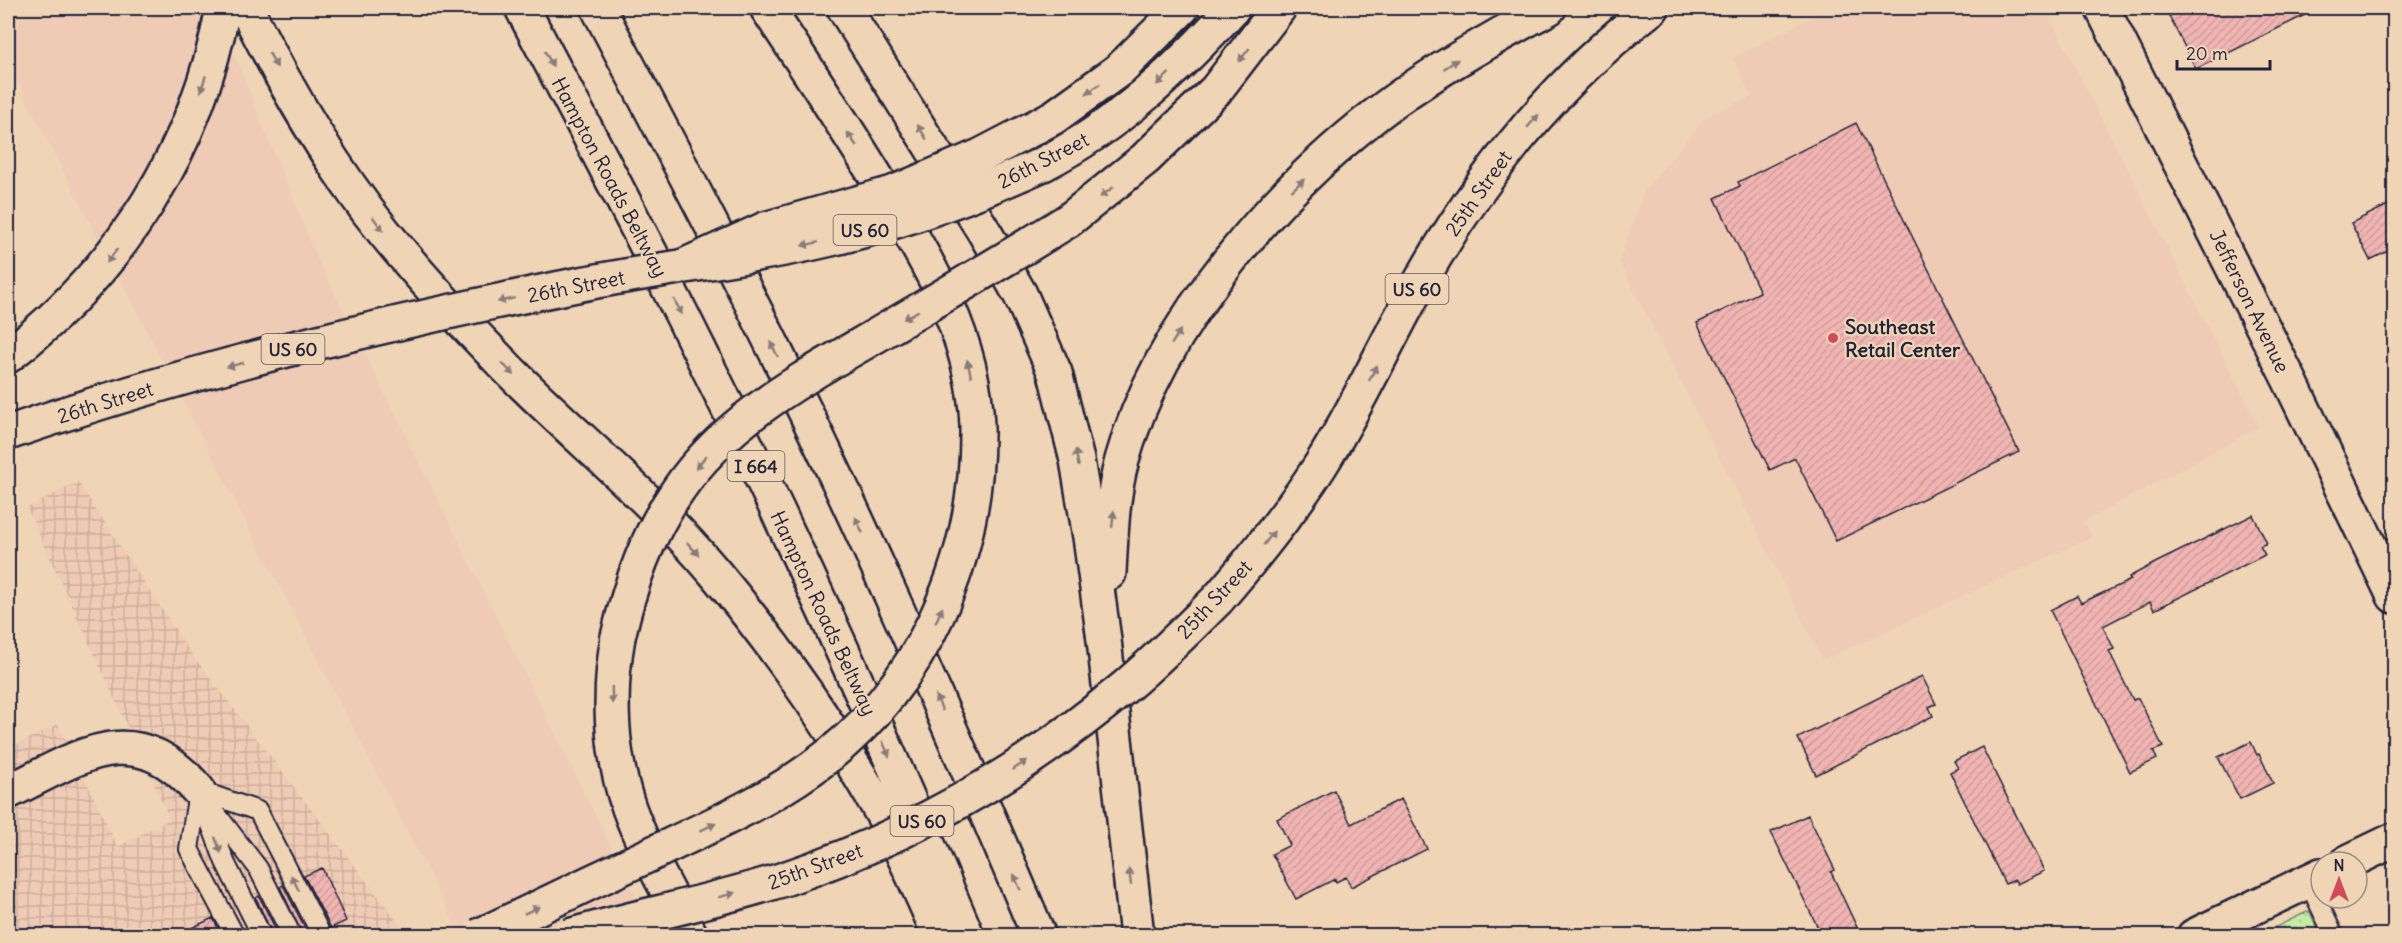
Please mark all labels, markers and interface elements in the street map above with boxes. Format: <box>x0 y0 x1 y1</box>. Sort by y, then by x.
scale bar <box>2177 33 2270 71</box>
text: 20 m <box>2186 42 2228 65</box>
one-way arrow <box>1239 47 1251 62</box>
one-way arrow <box>268 51 278 68</box>
one-way arrow <box>544 51 554 68</box>
one-way arrow <box>1442 59 1459 70</box>
one-way arrow <box>1155 72 1170 86</box>
street label: Hampton Roads Beltway <box>547 73 673 281</box>
one-way arrow <box>197 75 207 93</box>
one-way arrow <box>1085 83 1101 95</box>
one-way arrow <box>1526 114 1539 129</box>
one-way arrow <box>916 125 928 141</box>
street label: 26th Street <box>993 126 1093 194</box>
one-way arrow <box>847 131 858 147</box>
street label: 25th Street <box>1439 145 1517 241</box>
one-way arrow <box>1291 178 1306 192</box>
one-way arrow <box>1099 186 1115 198</box>
one-way arrow <box>372 215 384 231</box>
road number: US 60 <box>834 215 896 245</box>
street label: Jefferson Avenue <box>2205 225 2295 377</box>
one-way arrow <box>800 240 819 249</box>
one-way arrow <box>106 247 118 263</box>
street label: 26th Street <box>525 264 627 308</box>
road number: US 60 <box>1386 274 1448 304</box>
one-way arrow <box>497 295 516 305</box>
one-way arrow <box>673 298 683 315</box>
one-way arrow <box>902 310 919 320</box>
place label: Southeast Retail Center <box>1845 314 1961 362</box>
one-way arrow <box>1171 329 1182 345</box>
marker: Southeast Retail Center <box>1826 331 1840 345</box>
road number: US 60 <box>262 334 324 364</box>
one-way arrow <box>770 341 779 358</box>
one-way arrow <box>963 359 973 377</box>
one-way arrow <box>226 360 244 370</box>
one-way arrow <box>501 361 515 376</box>
one-way arrow <box>1368 365 1378 382</box>
street label: 26th Street <box>54 376 156 428</box>
one-way arrow <box>1072 448 1081 467</box>
road number: I 664 <box>728 451 784 481</box>
one-way arrow <box>695 454 708 469</box>
street label: Hampton Roads Beltway <box>766 507 882 719</box>
one-way arrow <box>1108 509 1118 528</box>
one-way arrow <box>854 515 864 533</box>
one-way arrow <box>1262 530 1274 545</box>
one-way arrow <box>686 541 699 556</box>
street label: 25th Street <box>1171 554 1257 644</box>
one-way arrow <box>934 606 943 623</box>
one-way arrow <box>607 685 617 704</box>
one-way arrow <box>934 693 944 711</box>
one-way arrow <box>882 740 892 758</box>
one-way arrow <box>1011 760 1028 771</box>
road number: US 60 <box>890 806 954 836</box>
one-way arrow <box>699 822 716 831</box>
one-way arrow <box>214 836 224 854</box>
street label: 25th Street <box>764 837 866 895</box>
north arrow <box>2309 850 2369 910</box>
text: N <box>2333 855 2345 875</box>
one-way arrow <box>1125 868 1135 887</box>
one-way arrow <box>1012 873 1021 890</box>
one-way arrow <box>290 875 300 892</box>
one-way arrow <box>719 890 737 899</box>
one-way arrow <box>523 906 540 915</box>

